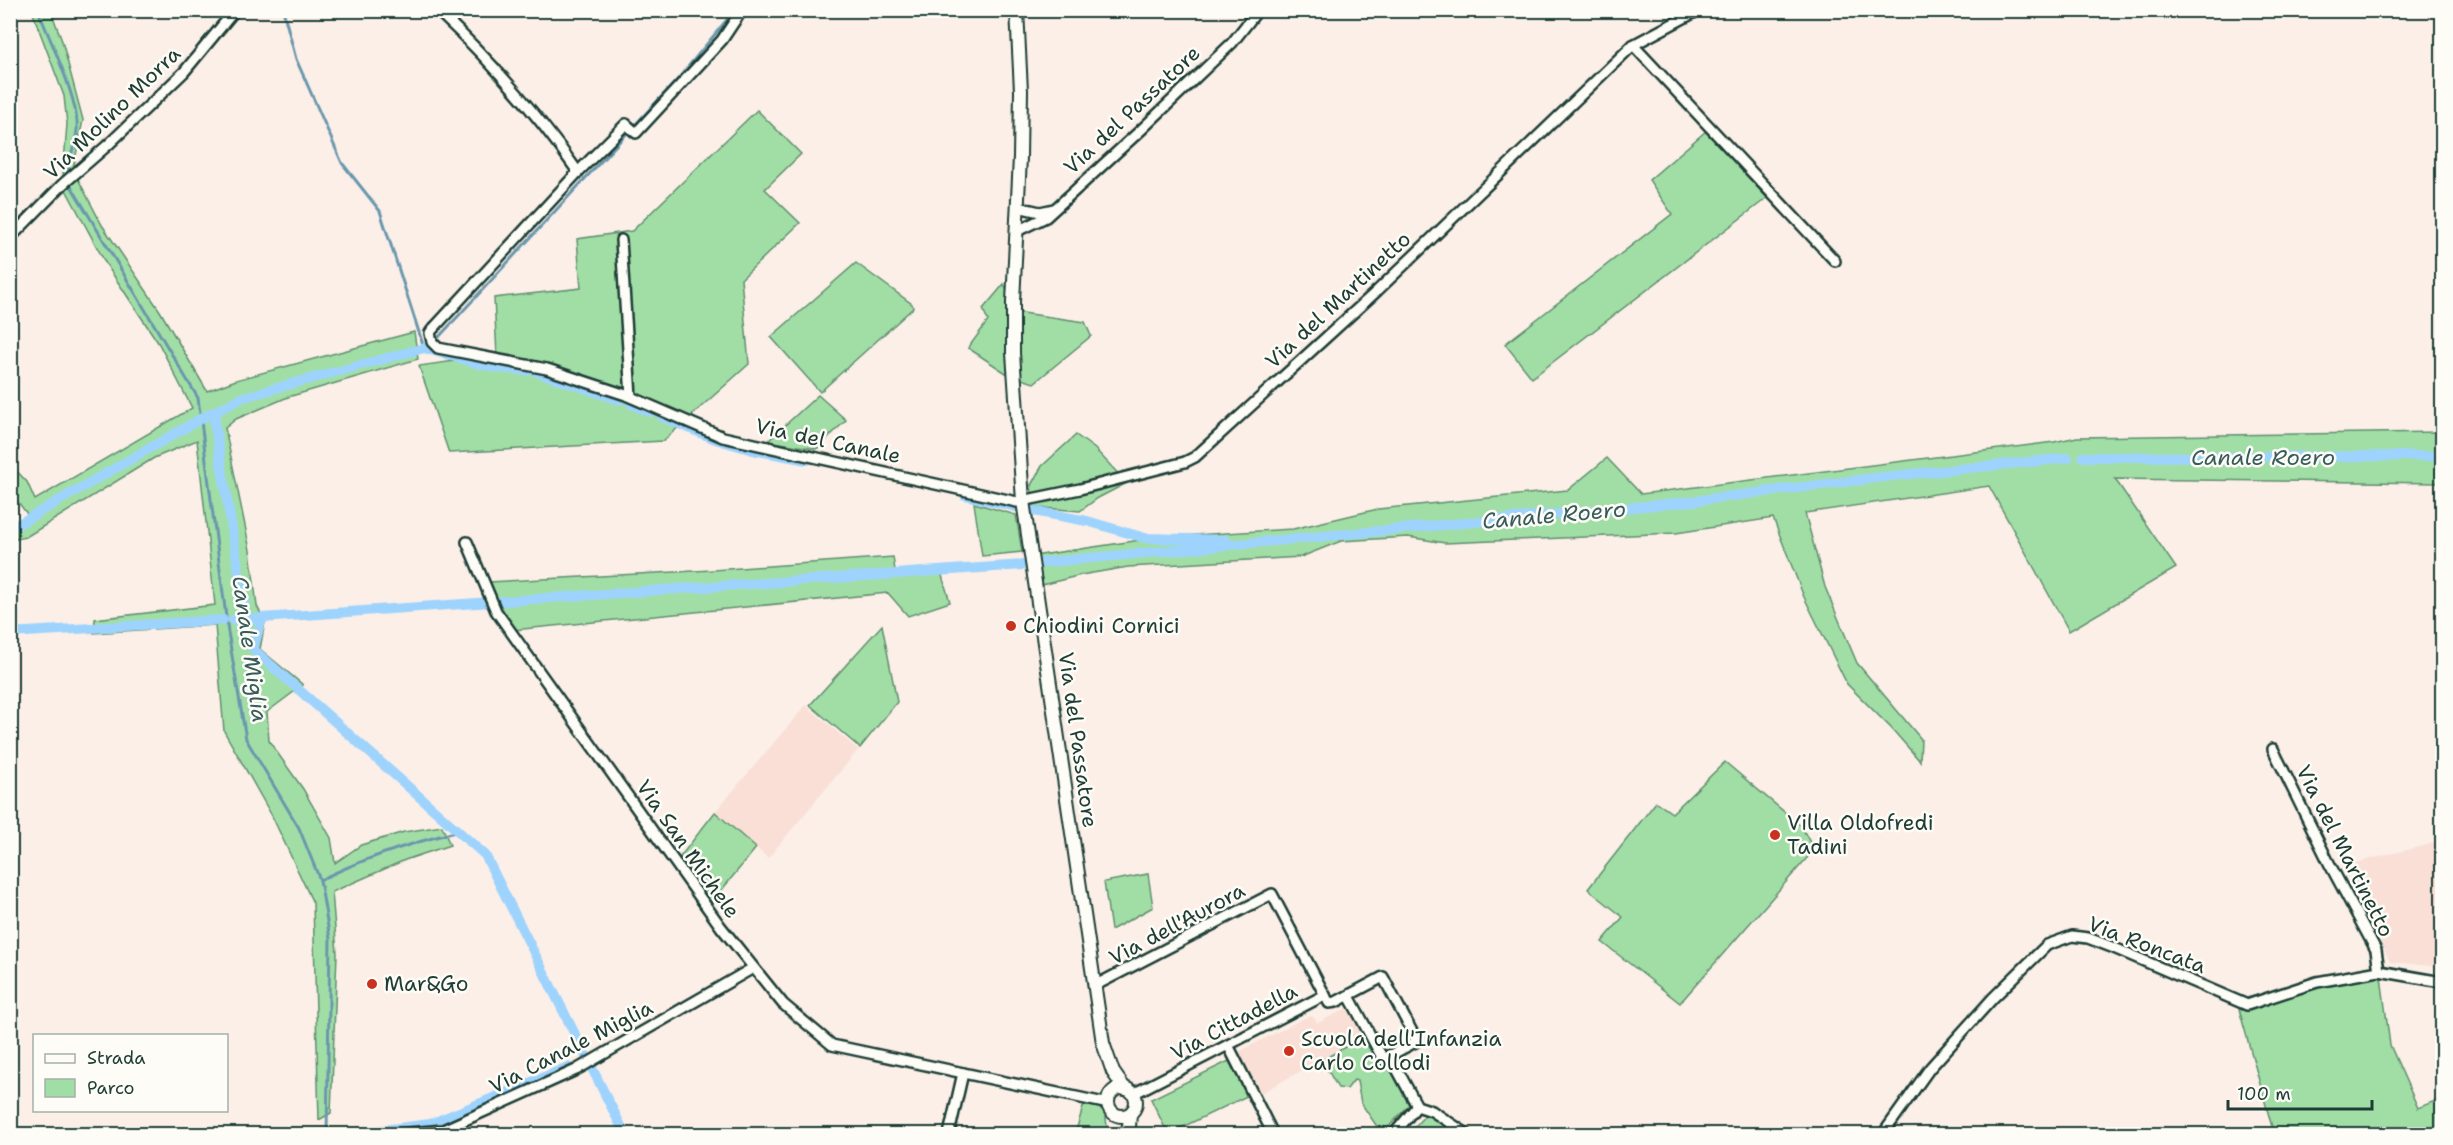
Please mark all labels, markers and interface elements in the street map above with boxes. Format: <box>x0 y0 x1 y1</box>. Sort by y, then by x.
street label: Via del Passatore <box>1058 39 1206 181</box>
street label: Via Molino Morra <box>37 40 187 186</box>
street label: Via del Martinetto <box>1259 225 1417 375</box>
street label: Via del Canale <box>753 412 903 470</box>
water label: Canale Roero <box>2191 443 2335 472</box>
water label: Canale Roero <box>1481 494 1627 536</box>
water label: Canale Miglia <box>225 574 275 724</box>
place label: Chiodini Cornici <box>1023 612 1180 640</box>
marker: Chiodini Cornici <box>1004 619 1018 633</box>
street label: Via del Passatore <box>1052 650 1104 830</box>
street label: Via del Martinetto <box>2290 760 2400 942</box>
street label: Via San Michele <box>630 774 746 924</box>
place label: Villa Oldofredi Tadini <box>1787 809 1934 861</box>
marker: Villa Oldofredi Tadini <box>1768 828 1782 842</box>
street label: Via dell'Aurora <box>1104 876 1250 972</box>
street label: Via Roncata <box>2084 910 2210 980</box>
place label: Mar&Go <box>384 970 468 998</box>
marker: Mar&Go <box>365 977 379 991</box>
street label: Via Cittadella <box>1166 977 1302 1067</box>
street label: Via Canale Miglia <box>484 994 658 1100</box>
place label: Scuola dell'Infanzia Carlo Collodi <box>1301 1025 1502 1077</box>
legend <box>33 1034 228 1112</box>
marker: Scuola dell'Infanzia Carlo Collodi <box>1282 1044 1296 1058</box>
text: Strada <box>87 1046 146 1070</box>
scale bar <box>2228 1073 2372 1111</box>
text: Parco <box>87 1076 135 1100</box>
text: 100 m <box>2237 1082 2291 1106</box>

